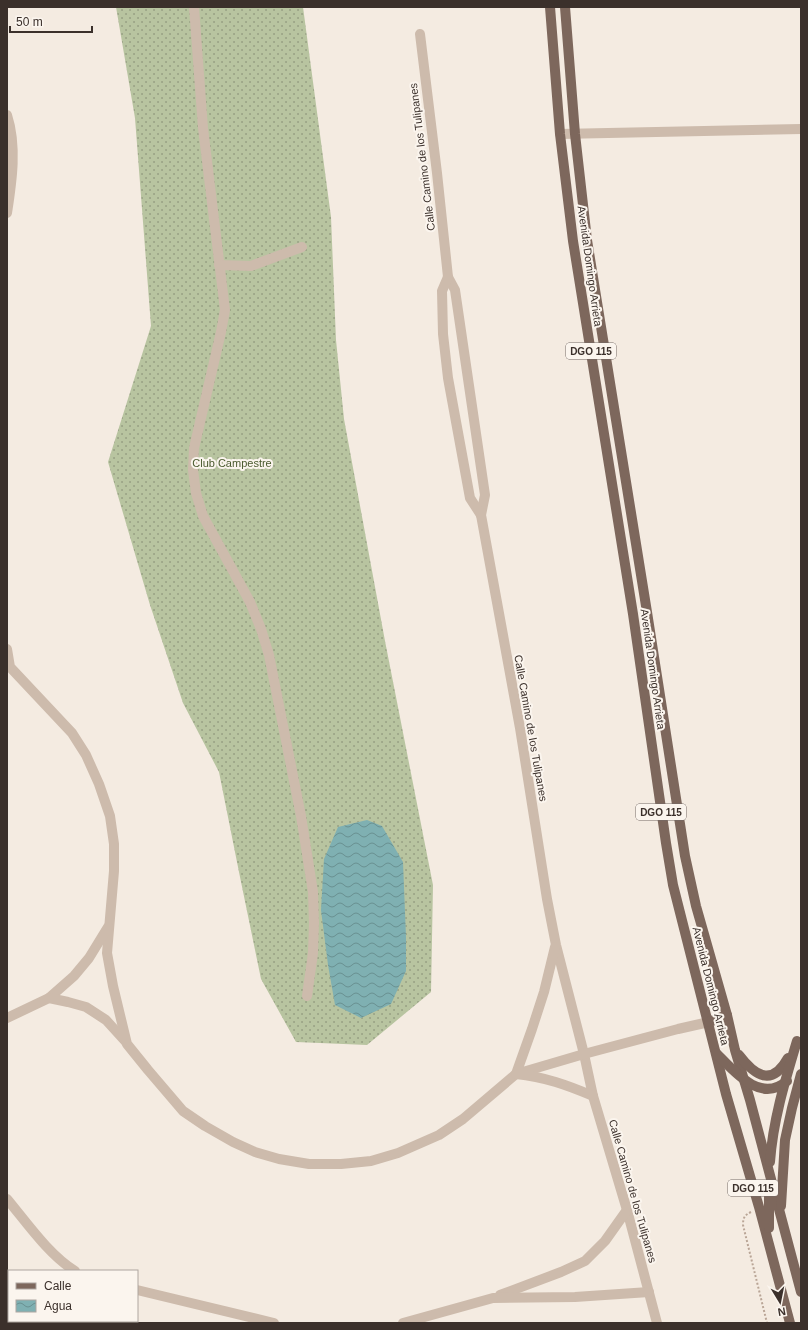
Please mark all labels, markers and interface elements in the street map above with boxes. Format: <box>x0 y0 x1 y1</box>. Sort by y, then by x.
scale bar <box>10 8 92 34</box>
text: 50 m <box>16 15 43 29</box>
street label: Calle Camino de los Tulipanes <box>407 82 437 231</box>
street label: Avenida Domingo Arrieta <box>576 205 605 328</box>
road number: DGO 115 <box>566 343 616 359</box>
park label: Club Campestre <box>192 457 272 469</box>
street label: Avenida Domingo Arrieta <box>639 608 668 731</box>
street label: Calle Camino de los Tulipanes <box>512 654 550 803</box>
road number: DGO 115 <box>636 804 686 820</box>
street label: Avenida Domingo Arrieta <box>690 926 732 1047</box>
street label: Calle Camino de los Tulipanes <box>607 1118 659 1265</box>
road number: DGO 115 <box>728 1180 778 1196</box>
legend <box>8 1270 138 1322</box>
text: Calle <box>44 1279 72 1293</box>
north arrow <box>760 1282 800 1322</box>
text: Agua <box>44 1299 72 1313</box>
text: N <box>777 1305 787 1318</box>

